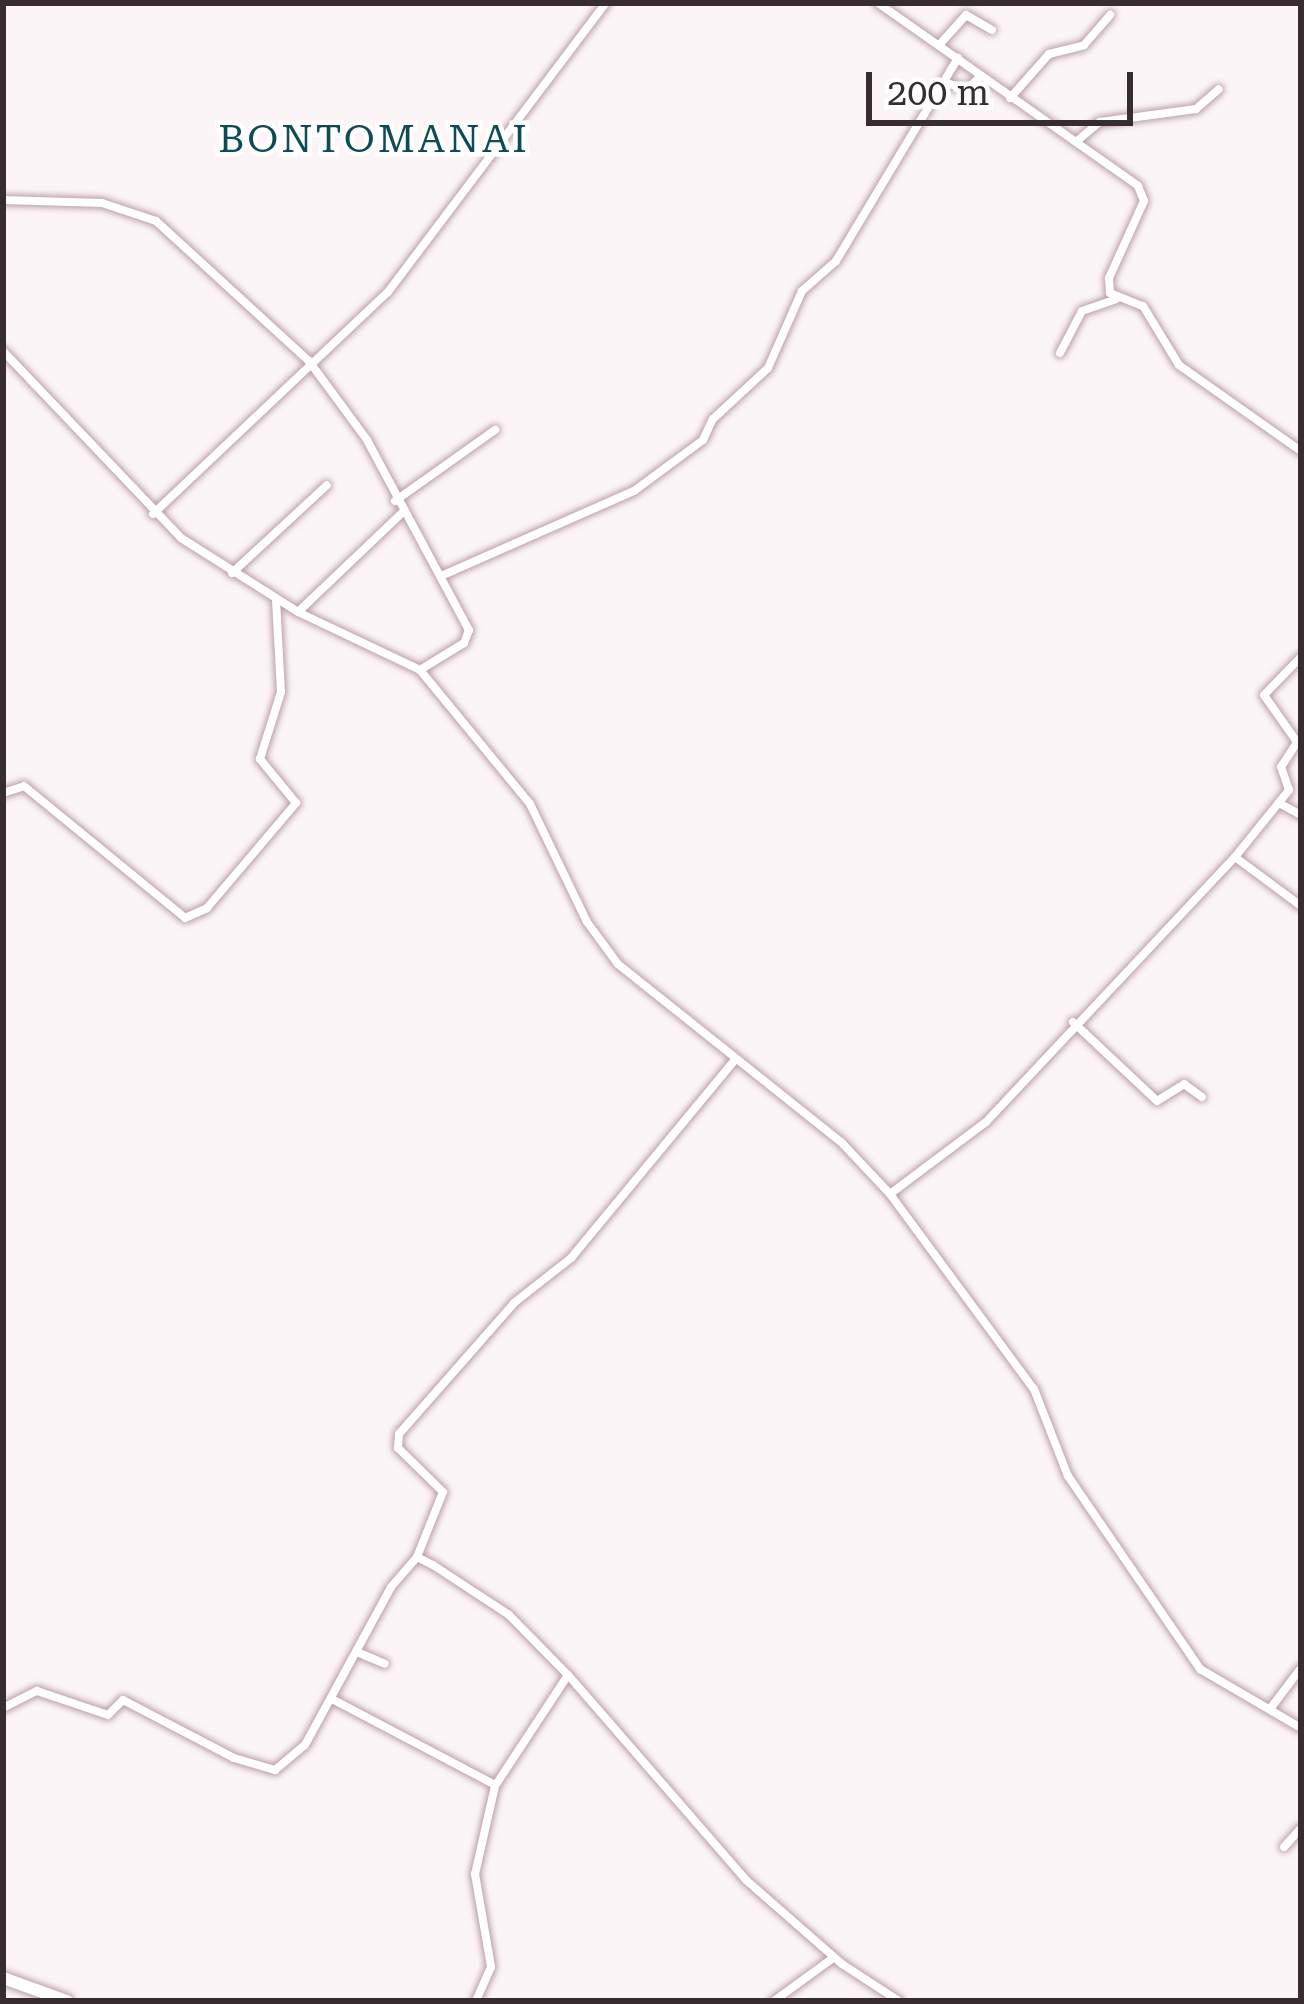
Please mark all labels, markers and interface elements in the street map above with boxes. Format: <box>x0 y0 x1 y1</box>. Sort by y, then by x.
scale bar <box>872 48 1139 122</box>
text: 200 m <box>887 72 989 114</box>
district label: BONTOMANAI <box>218 116 530 162</box>

